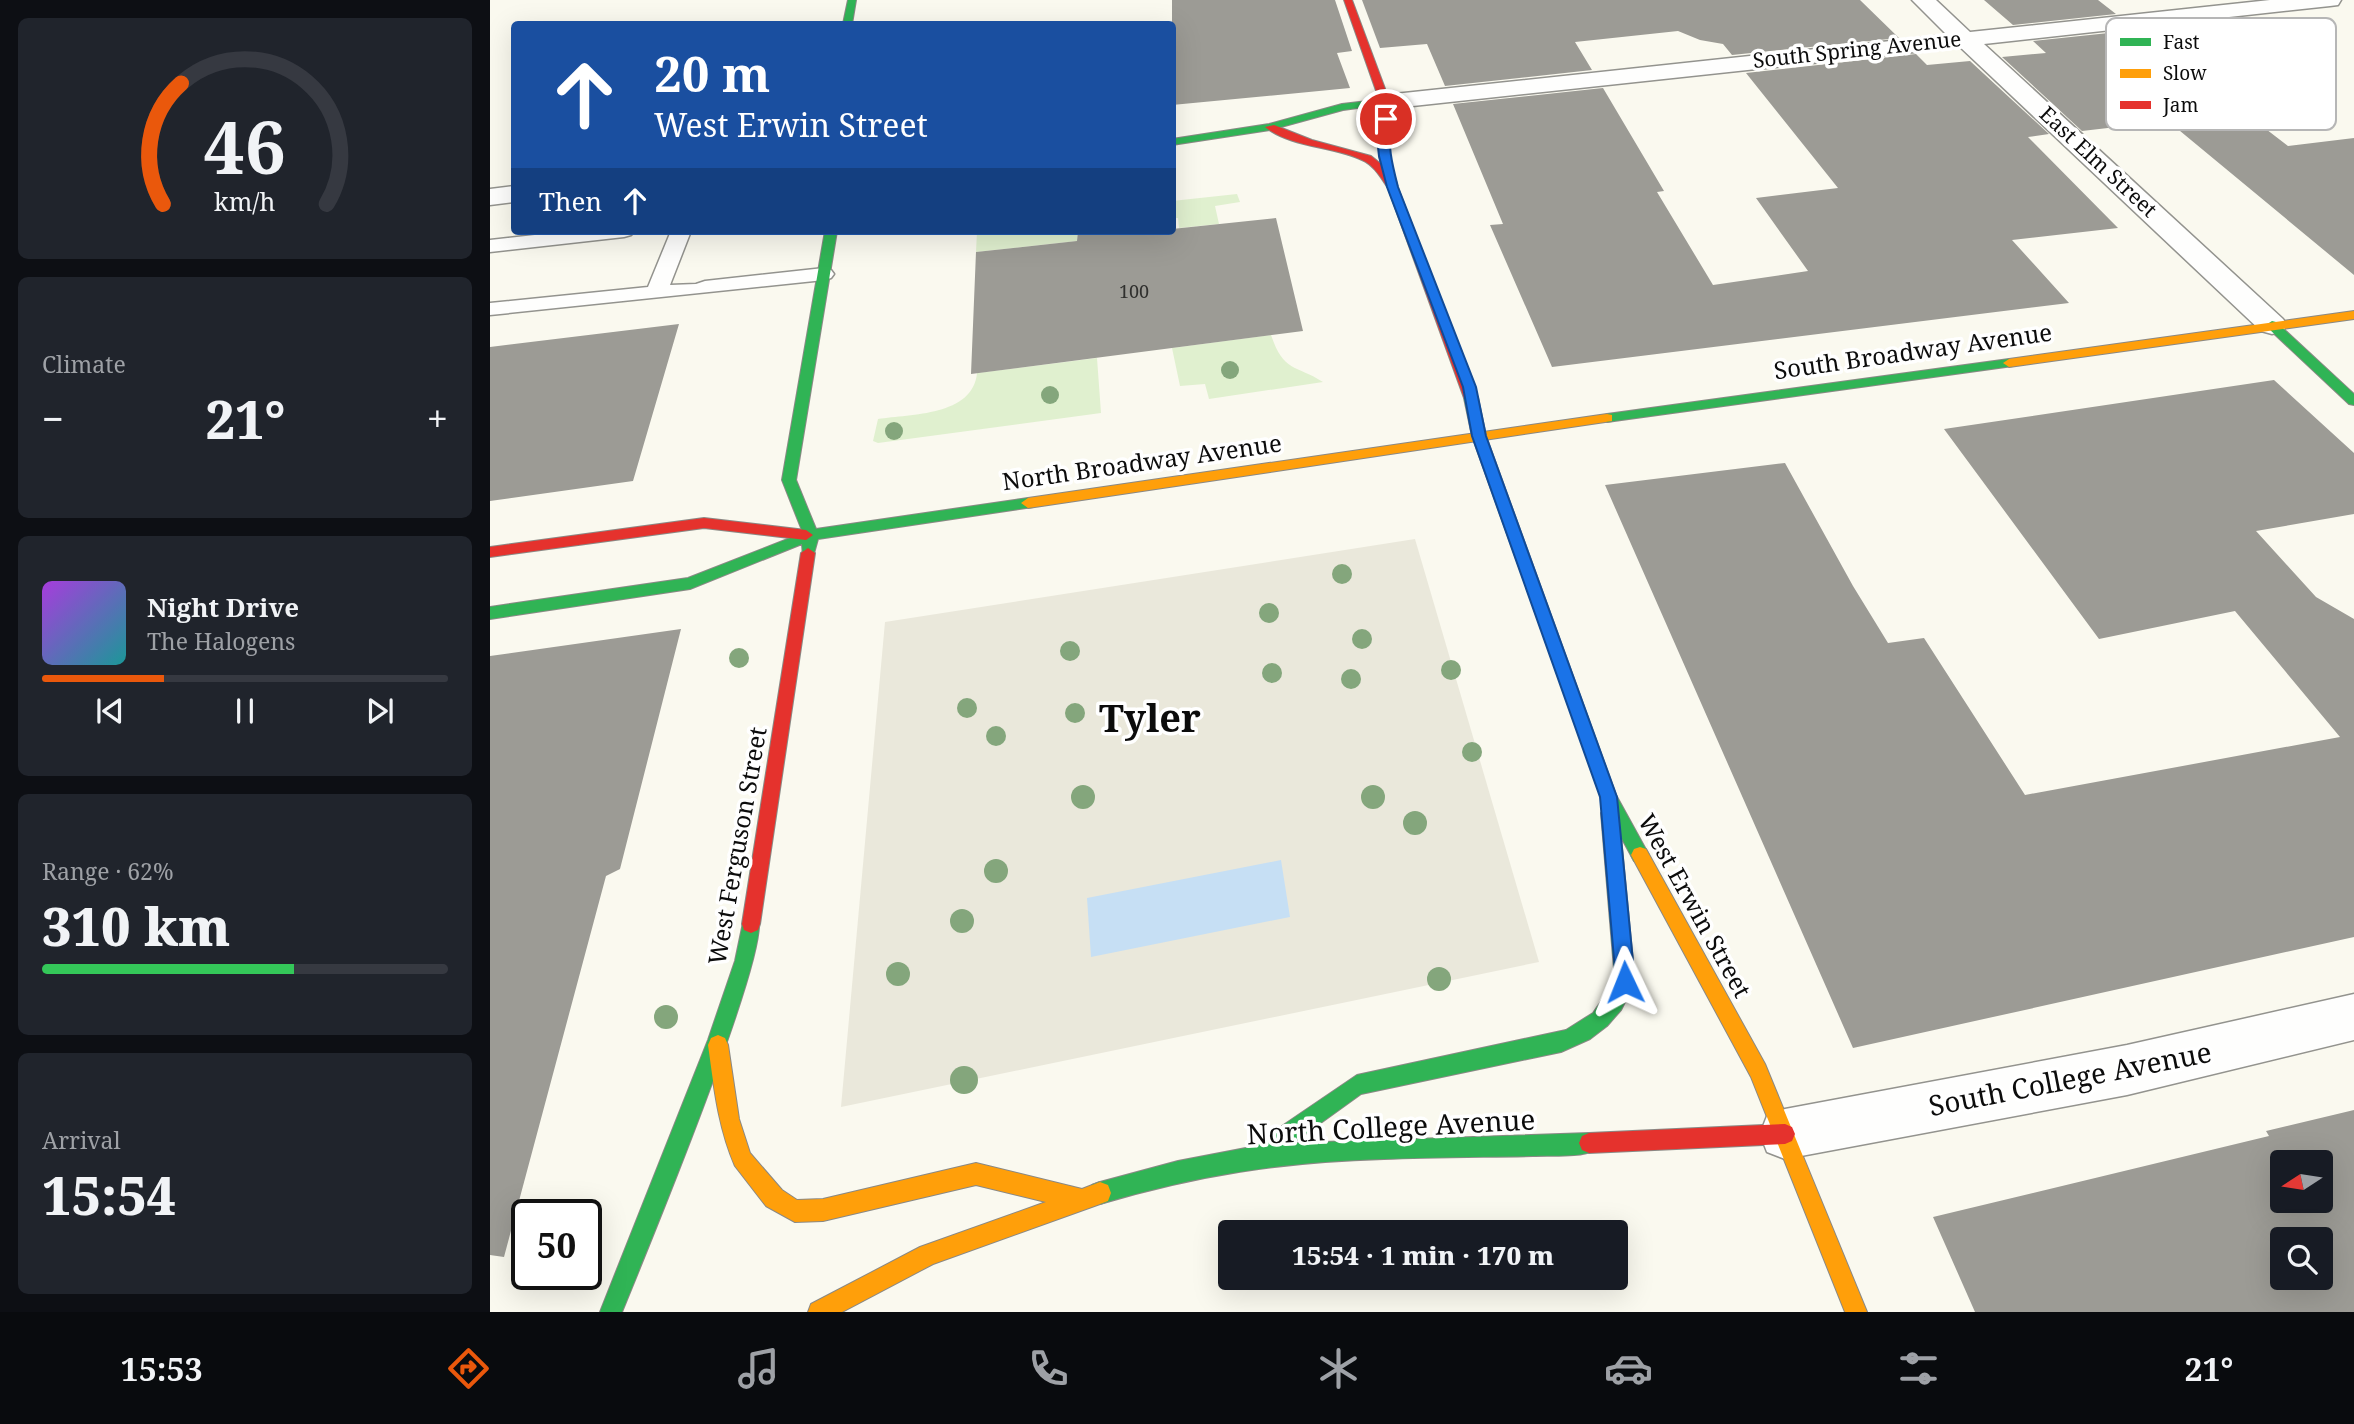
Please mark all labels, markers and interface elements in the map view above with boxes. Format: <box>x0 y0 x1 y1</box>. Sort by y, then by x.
legend <box>2106 18 2336 130</box>
street label: South Spring Avenue <box>1751 24 1962 74</box>
text: Fast <box>2163 29 2200 55</box>
text: 20 m <box>654 40 770 106</box>
icon: ahead <box>539 49 630 140</box>
text: Slow <box>2163 60 2207 86</box>
pin <box>1356 89 1416 149</box>
text: Jam <box>2162 92 2198 118</box>
text: 46 <box>204 97 286 196</box>
icon: arrive <box>1367 100 1405 138</box>
street label: East Elm Street <box>2034 100 2163 223</box>
text: West Erwin Street <box>654 103 928 146</box>
icon: ahead <box>616 182 654 220</box>
text: Then <box>539 183 602 219</box>
text: km/h <box>214 184 276 218</box>
house number: 100 <box>1119 279 1149 303</box>
street label: South Broadway Avenue <box>1772 315 2054 386</box>
text: Climate <box>42 348 126 380</box>
text: 21° <box>205 383 285 454</box>
text: − <box>42 392 64 444</box>
text: + <box>427 392 448 444</box>
street label: North Broadway Avenue <box>1000 426 1284 497</box>
text: Night Drive <box>147 589 299 625</box>
text: The Halogens <box>147 625 295 657</box>
district label: Tyler <box>1099 691 1201 743</box>
icon: previous <box>91 692 129 730</box>
icon: pause <box>226 692 264 730</box>
icon: next <box>361 692 399 730</box>
street label: West Ferguson Street <box>699 724 774 967</box>
street label: West Erwin Street <box>1631 807 1760 1003</box>
text: Range · 62% <box>42 855 174 887</box>
text: 310 km <box>42 890 230 961</box>
position arrow <box>1588 945 1662 1019</box>
street label: South College Avenue <box>1925 1032 2214 1124</box>
street label: North College Avenue <box>1246 1099 1536 1153</box>
text: Arrival <box>42 1124 121 1156</box>
north arrow <box>2270 1150 2333 1213</box>
map controls <box>2270 1150 2333 1290</box>
text: 15:54 <box>42 1159 176 1230</box>
speed limit sign: 50 <box>511 1199 602 1290</box>
button: search <box>2270 1227 2333 1290</box>
text: 15:54 · 1 min · 170 m <box>1292 1237 1554 1273</box>
icon: directions <box>444 1344 493 1393</box>
icon: music <box>734 1344 783 1393</box>
icon: phone <box>1024 1344 1073 1393</box>
icon: climate <box>1314 1344 1363 1393</box>
icon: car <box>1604 1344 1653 1393</box>
icon: filters <box>1894 1344 1943 1393</box>
text: 15:53 <box>121 1347 203 1390</box>
text: 21° <box>2184 1347 2233 1390</box>

